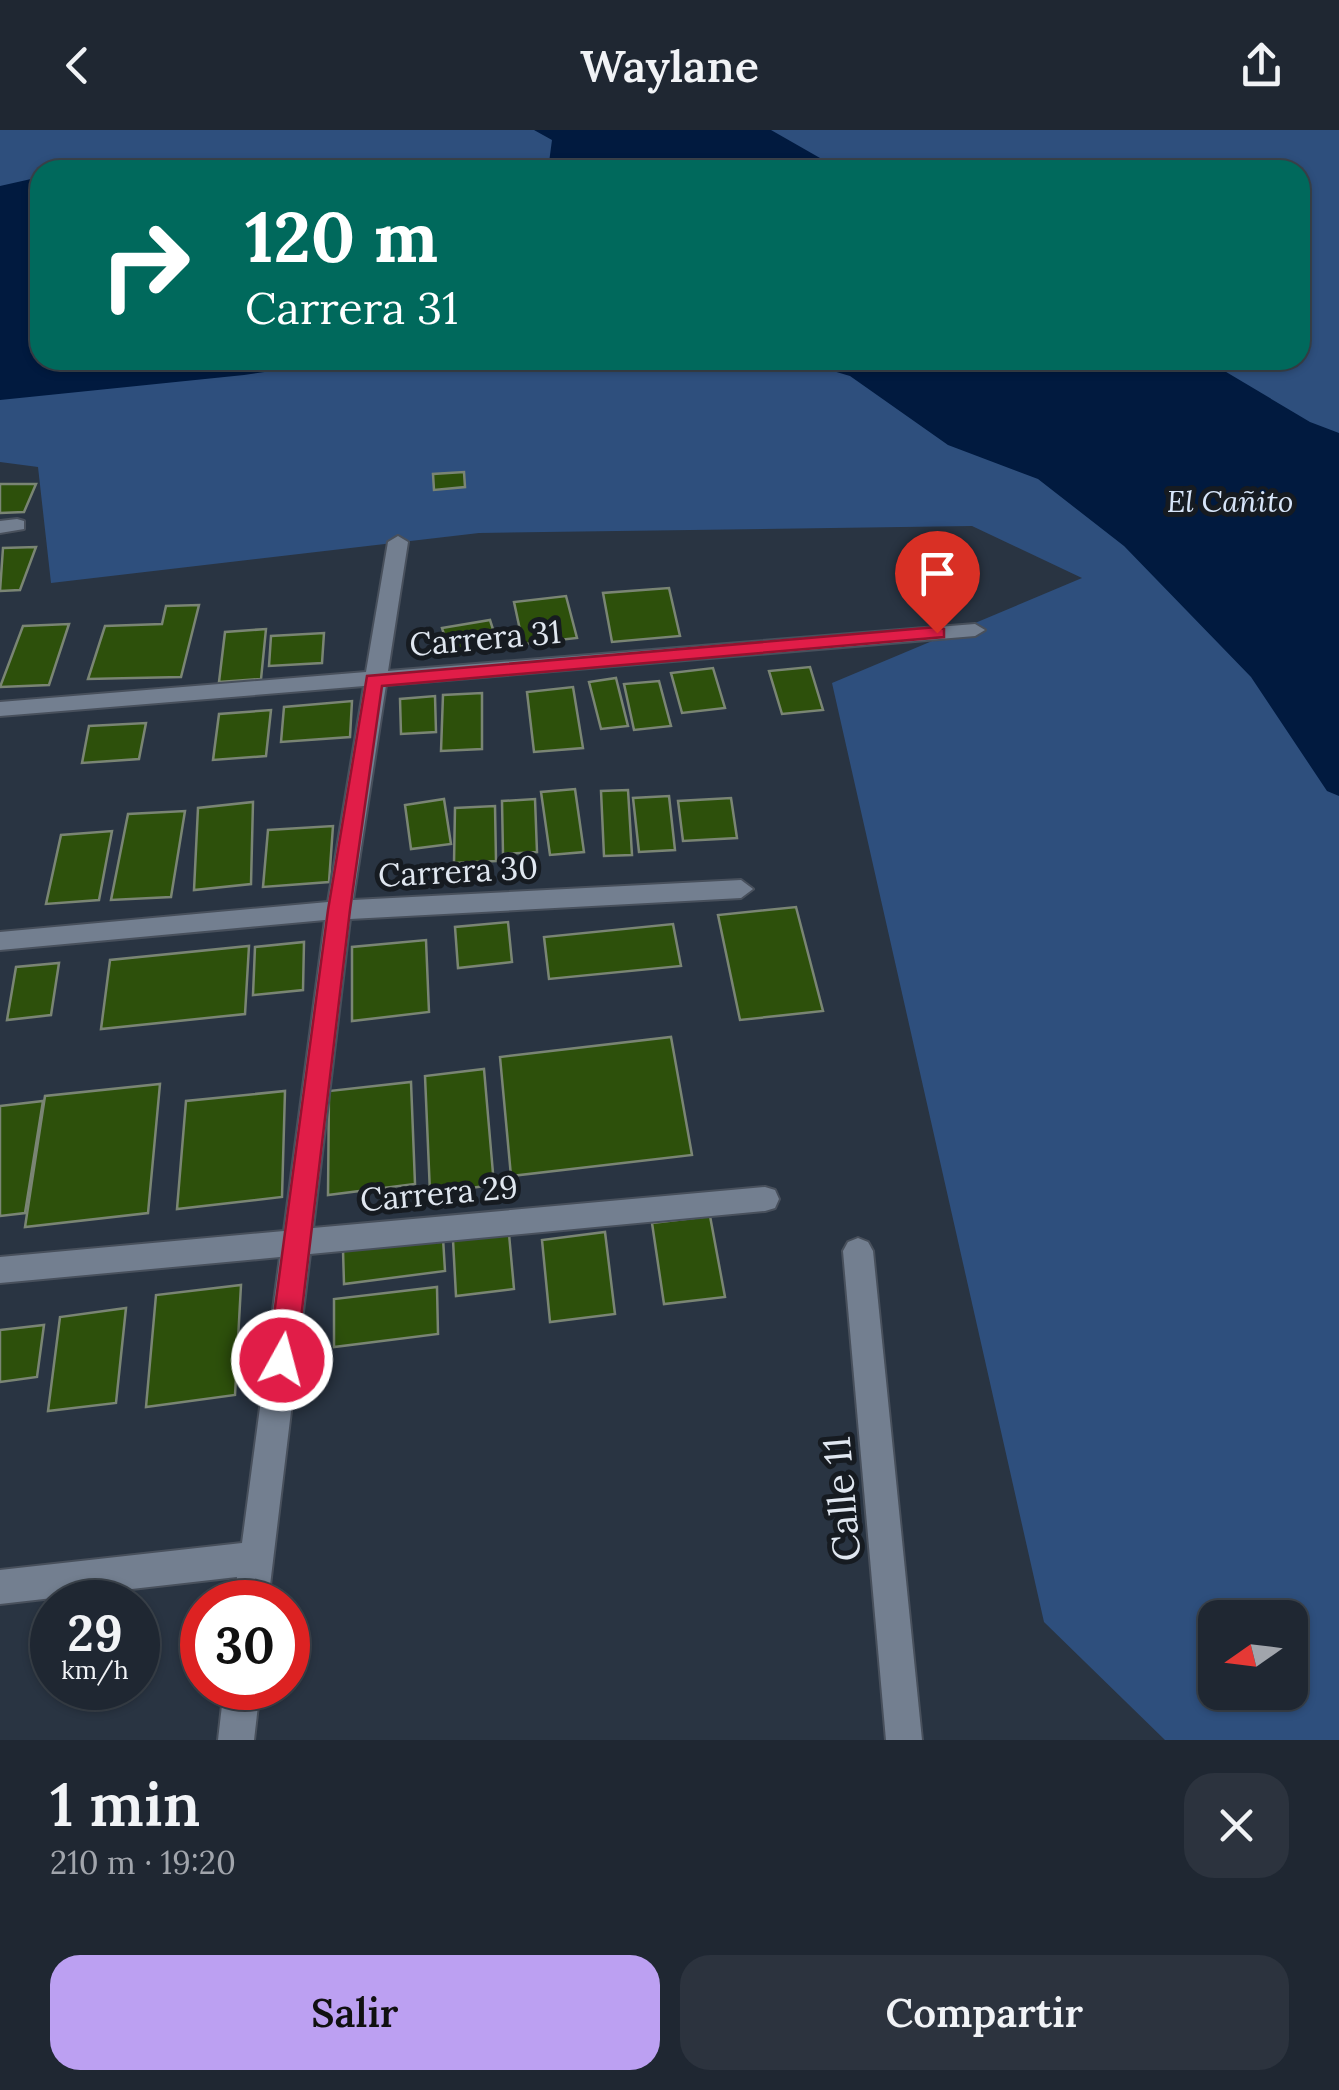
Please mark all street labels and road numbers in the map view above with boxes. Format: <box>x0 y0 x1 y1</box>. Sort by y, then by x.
street label: Carrera 31 <box>408 611 562 665</box>
street label: Carrera 30 <box>377 846 539 896</box>
street label: Carrera 29 <box>359 1166 519 1220</box>
street label: Calle 11 <box>812 1435 870 1563</box>

